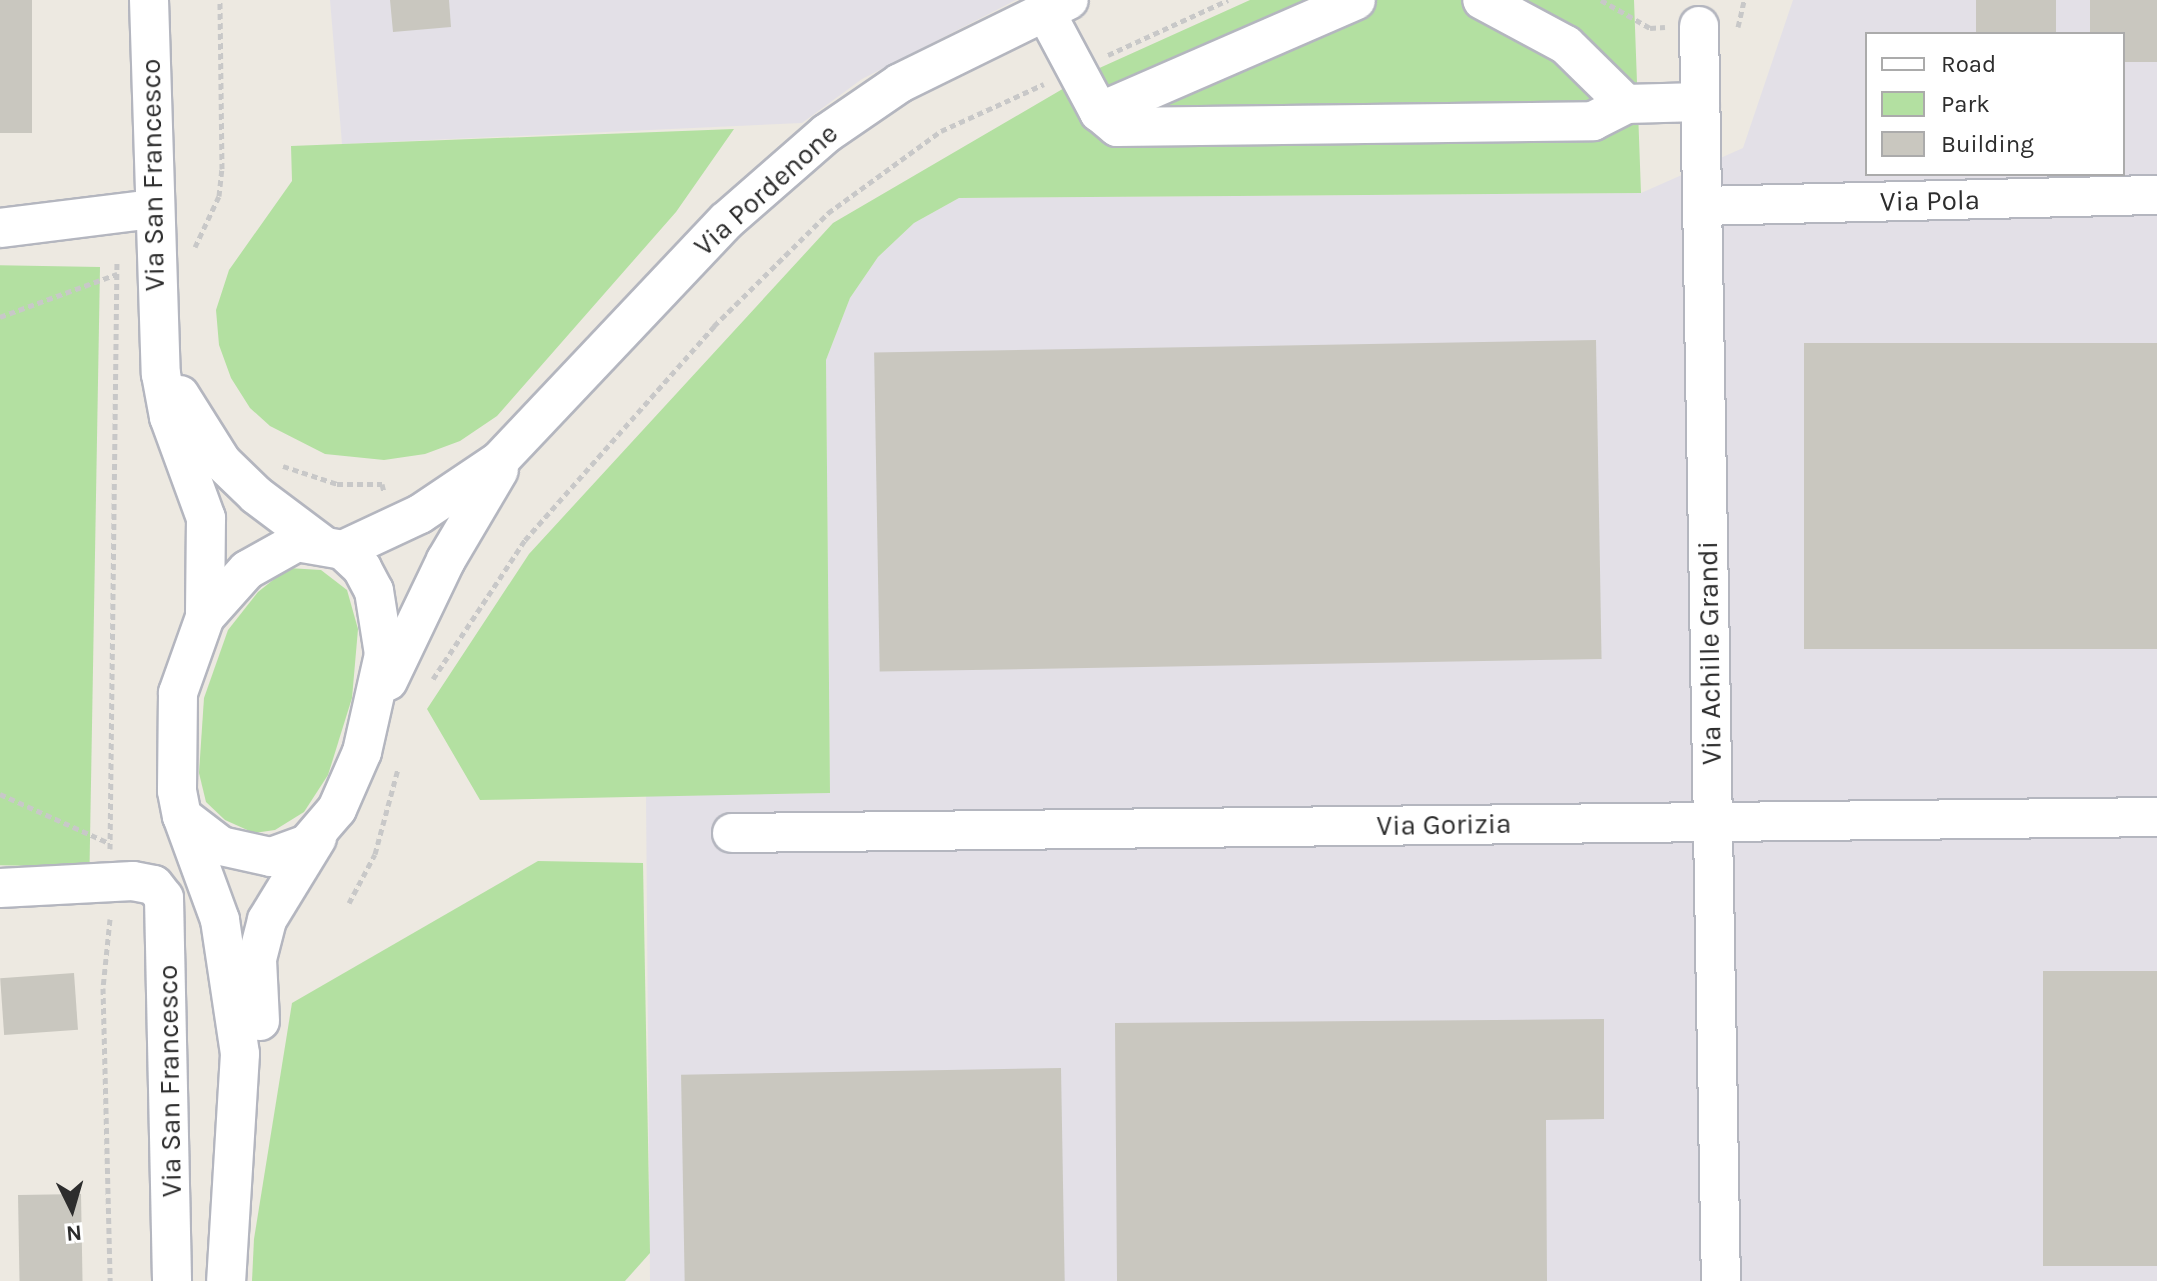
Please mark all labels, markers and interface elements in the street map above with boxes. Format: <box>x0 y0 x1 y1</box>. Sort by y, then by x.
legend <box>1865 32 2125 176</box>
text: Road <box>1941 50 1996 78</box>
street label: Via San Francesco <box>134 59 172 291</box>
text: Park <box>1941 90 1990 118</box>
street label: Via Pordenone <box>687 117 845 263</box>
text: Building <box>1941 130 2034 158</box>
street label: Via Pola <box>1880 183 1980 219</box>
street label: Via Achille Grandi <box>1691 541 1729 765</box>
street label: Via Gorizia <box>1376 807 1512 843</box>
street label: Via San Francesco <box>151 965 189 1197</box>
north arrow <box>32 1169 112 1249</box>
text: N <box>65 1219 83 1247</box>

